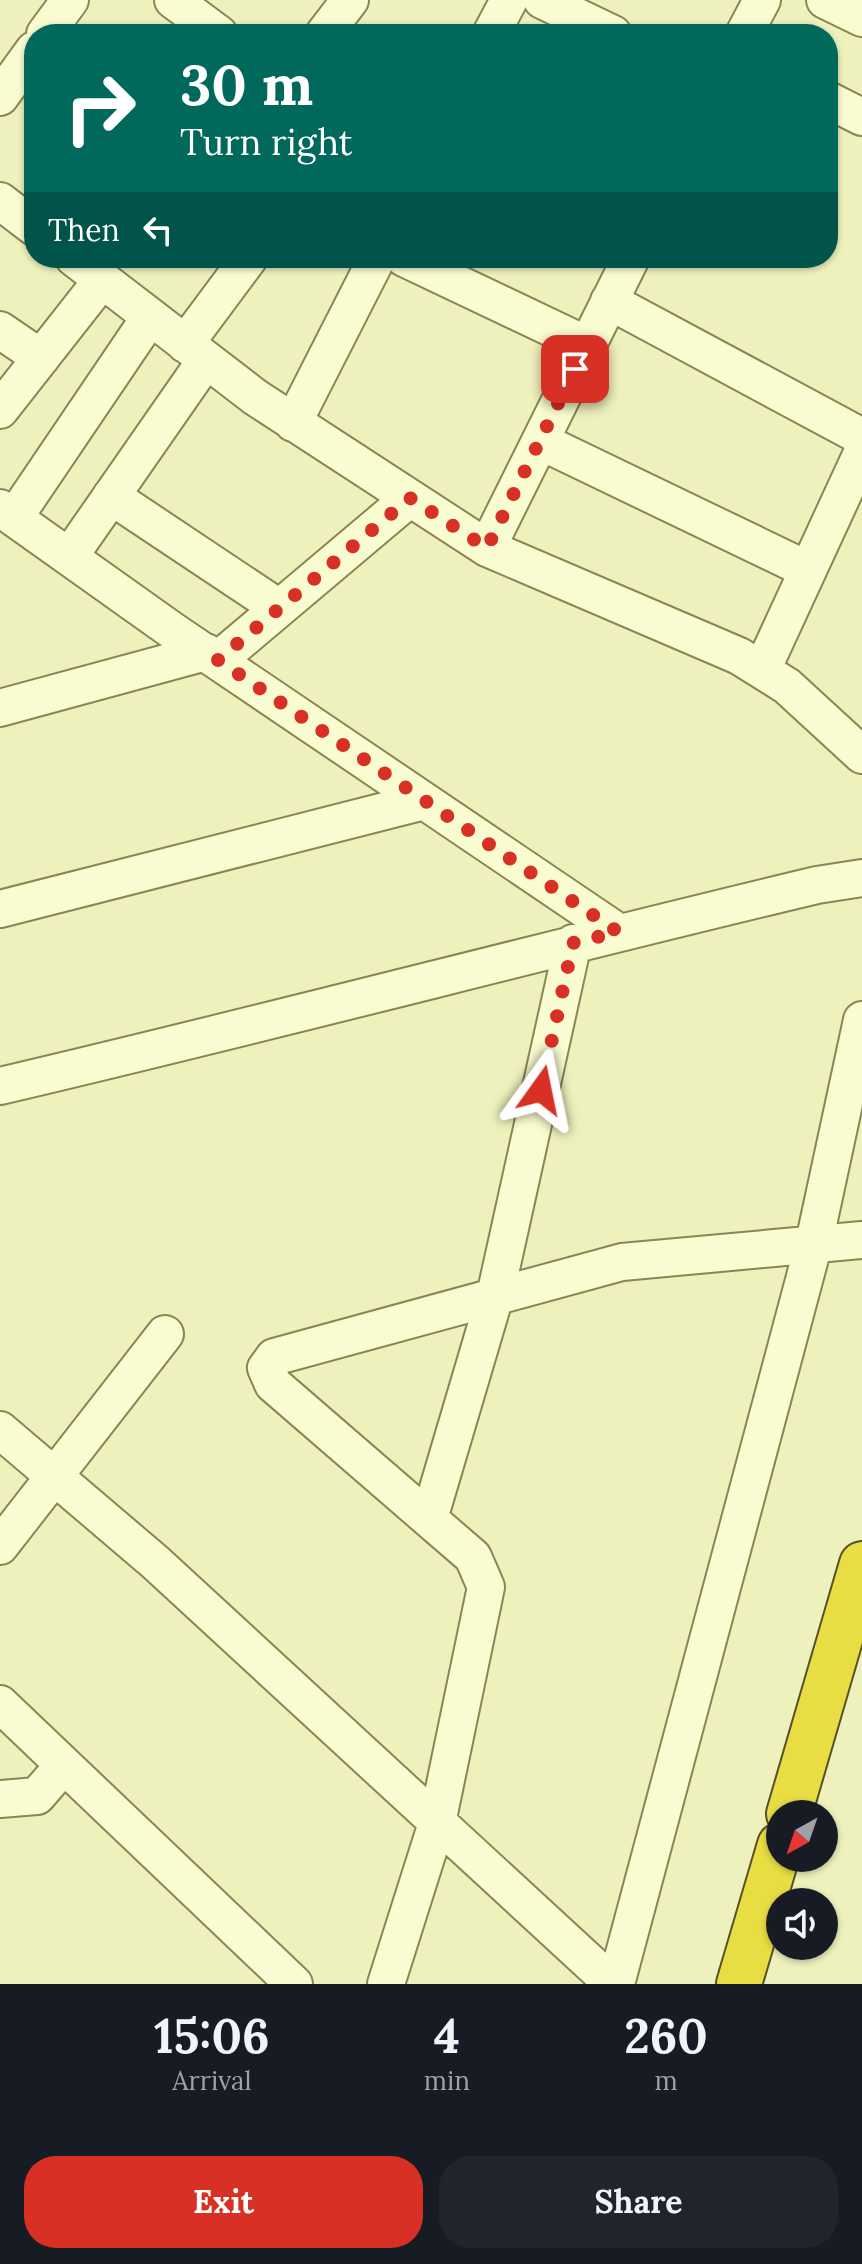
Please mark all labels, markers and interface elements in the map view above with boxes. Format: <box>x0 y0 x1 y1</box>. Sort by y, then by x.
text: 30 m <box>180 49 313 120</box>
icon: right <box>48 56 152 160</box>
text: Turn right <box>180 119 353 165</box>
icon: left <box>136 208 180 252</box>
text: Then <box>48 211 120 249</box>
pin <box>541 335 609 403</box>
icon: arrive <box>553 347 597 391</box>
position arrow <box>499 1048 583 1132</box>
north arrow <box>766 1800 838 1872</box>
map controls <box>766 1800 838 1960</box>
button: sound <box>766 1888 838 1960</box>
text: 15:06 <box>154 2005 270 2066</box>
text: 4 <box>434 2005 460 2066</box>
text: 260 <box>624 2005 708 2066</box>
text: Arrival <box>172 2064 252 2097</box>
text: min <box>424 2064 470 2097</box>
text: m <box>654 2064 678 2097</box>
button: Exit <box>24 2156 423 2248</box>
button: Share <box>439 2156 838 2248</box>

